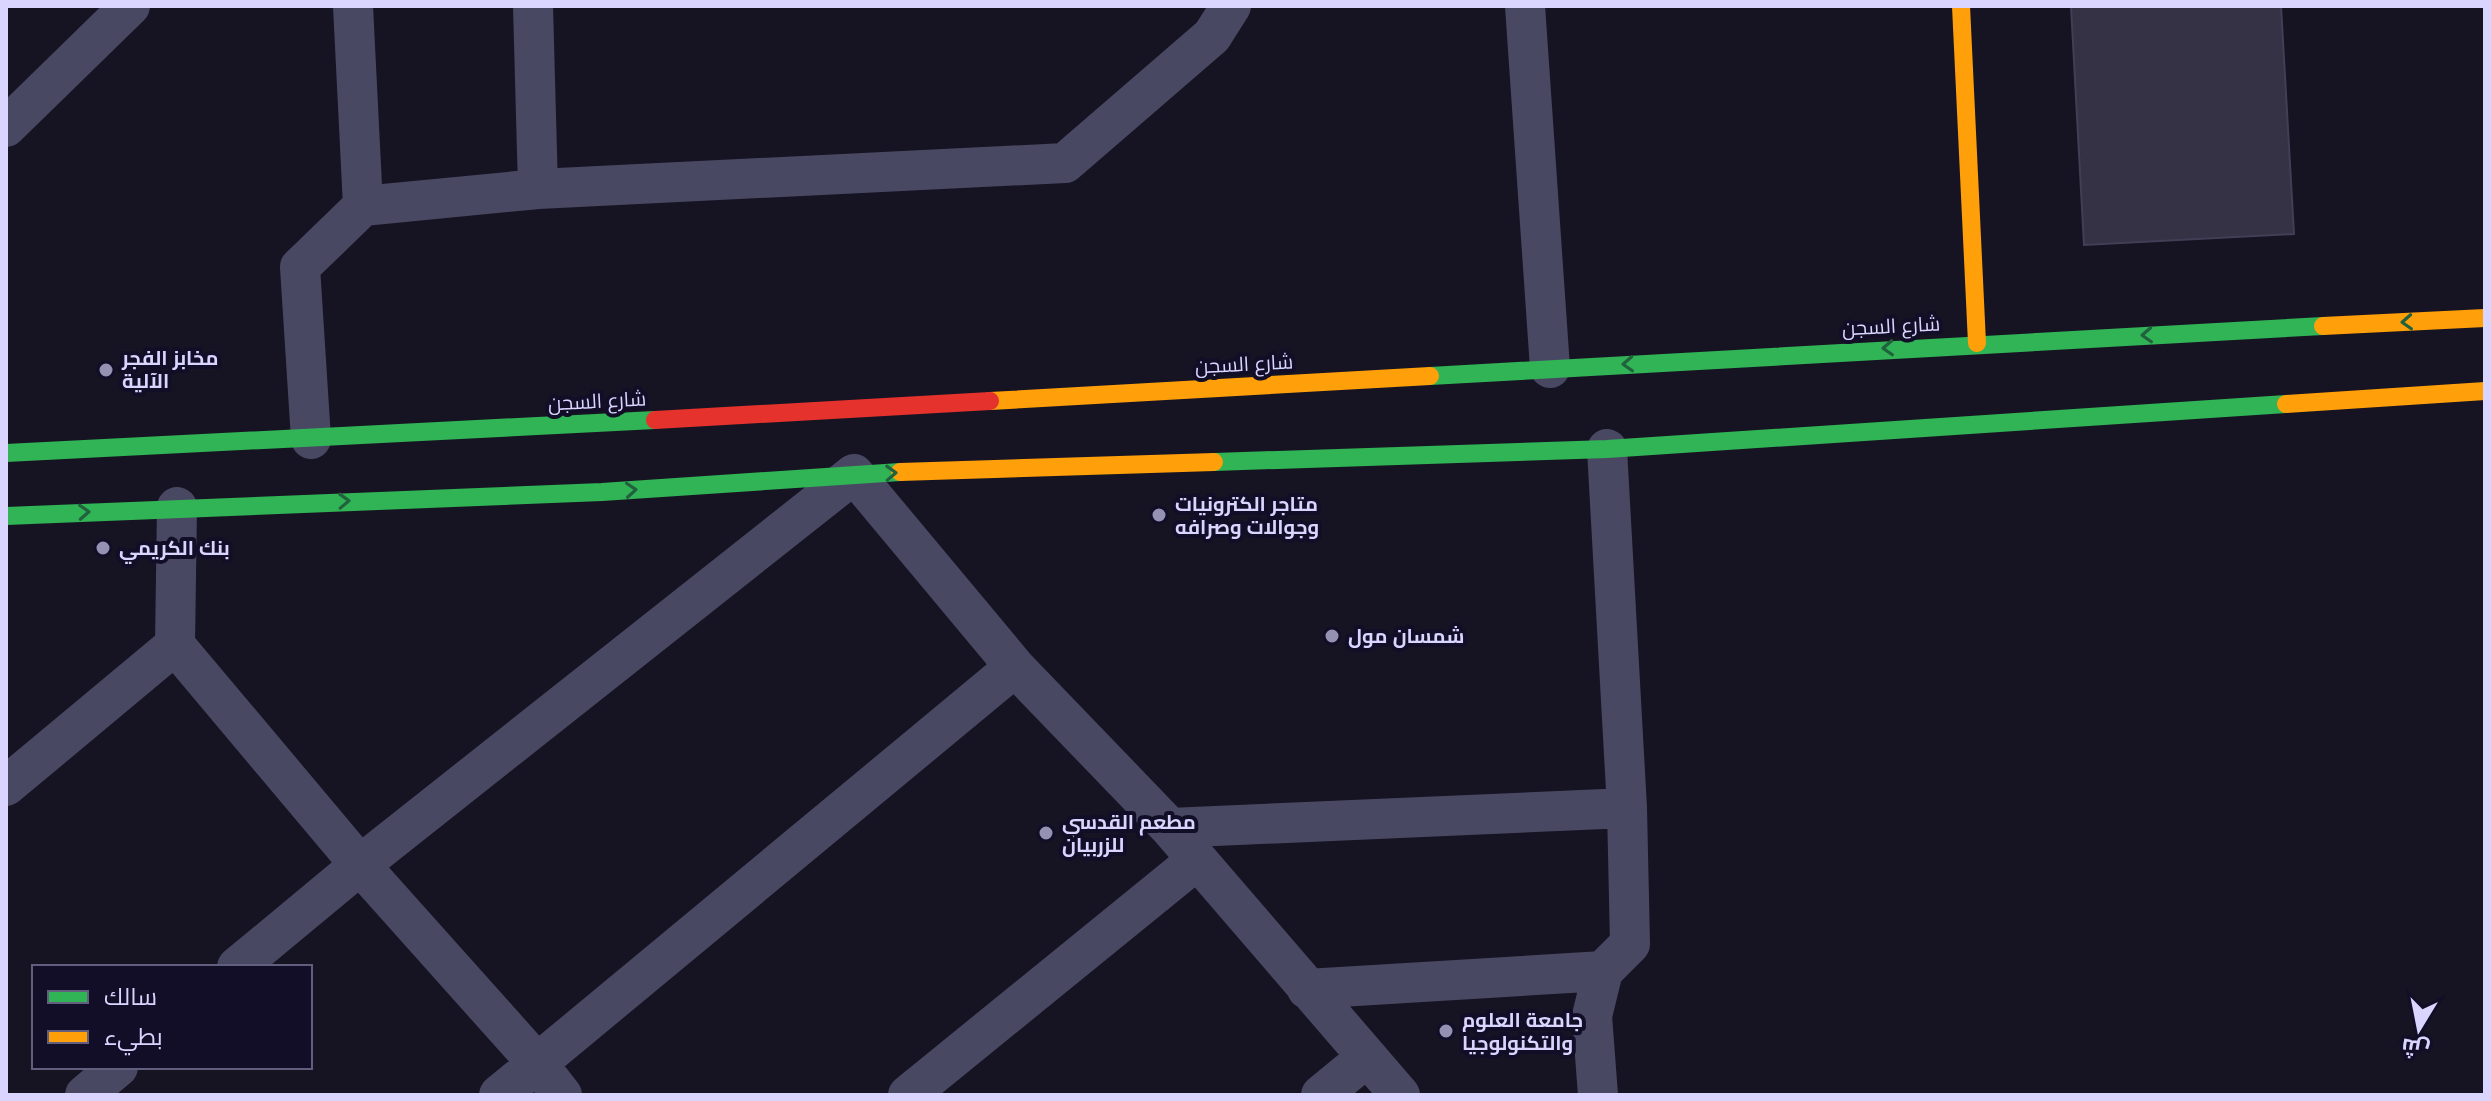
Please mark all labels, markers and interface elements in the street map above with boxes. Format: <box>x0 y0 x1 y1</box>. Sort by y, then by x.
street label: شارع السجن <box>1841 310 1941 343</box>
one-way arrow <box>2400 313 2413 330</box>
one-way arrow <box>2140 326 2153 343</box>
one-way arrow <box>1881 339 1894 356</box>
place label: مخابز الفجر الآلية <box>121 345 219 394</box>
street label: شارع السجن <box>1194 348 1294 381</box>
one-way arrow <box>1621 355 1634 372</box>
marker: مخابز الفجر الآلية <box>97 361 115 379</box>
street label: شارع السجن <box>547 385 647 418</box>
one-way arrow <box>885 465 898 482</box>
one-way arrow <box>625 482 638 499</box>
place label: متاجر الكترونيات وجوالات وصرافه <box>1175 491 1319 540</box>
one-way arrow <box>338 493 351 510</box>
one-way arrow <box>78 504 91 521</box>
marker: متاجر الكترونيات وجوالات وصرافه <box>1150 506 1168 524</box>
place label: بنك الكريمي <box>119 535 230 564</box>
marker: بنك الكريمي <box>94 539 112 557</box>
place label: شمسان مول <box>1348 623 1464 649</box>
marker: شمسان مول <box>1323 627 1341 645</box>
place label: مطعم القدسي للزربيان <box>1062 809 1196 858</box>
marker: مطعم القدسي للزربيان <box>1037 824 1055 842</box>
legend <box>32 965 312 1069</box>
text: سالك <box>104 981 157 1012</box>
north arrow <box>2379 989 2459 1069</box>
place label: جامعة العلوم والتكنولوجيا <box>1462 1007 1583 1056</box>
text: بطيء <box>104 1021 163 1056</box>
marker: جامعة العلوم والتكنولوجيا <box>1437 1022 1455 1040</box>
text: ش <box>2399 1032 2432 1065</box>

